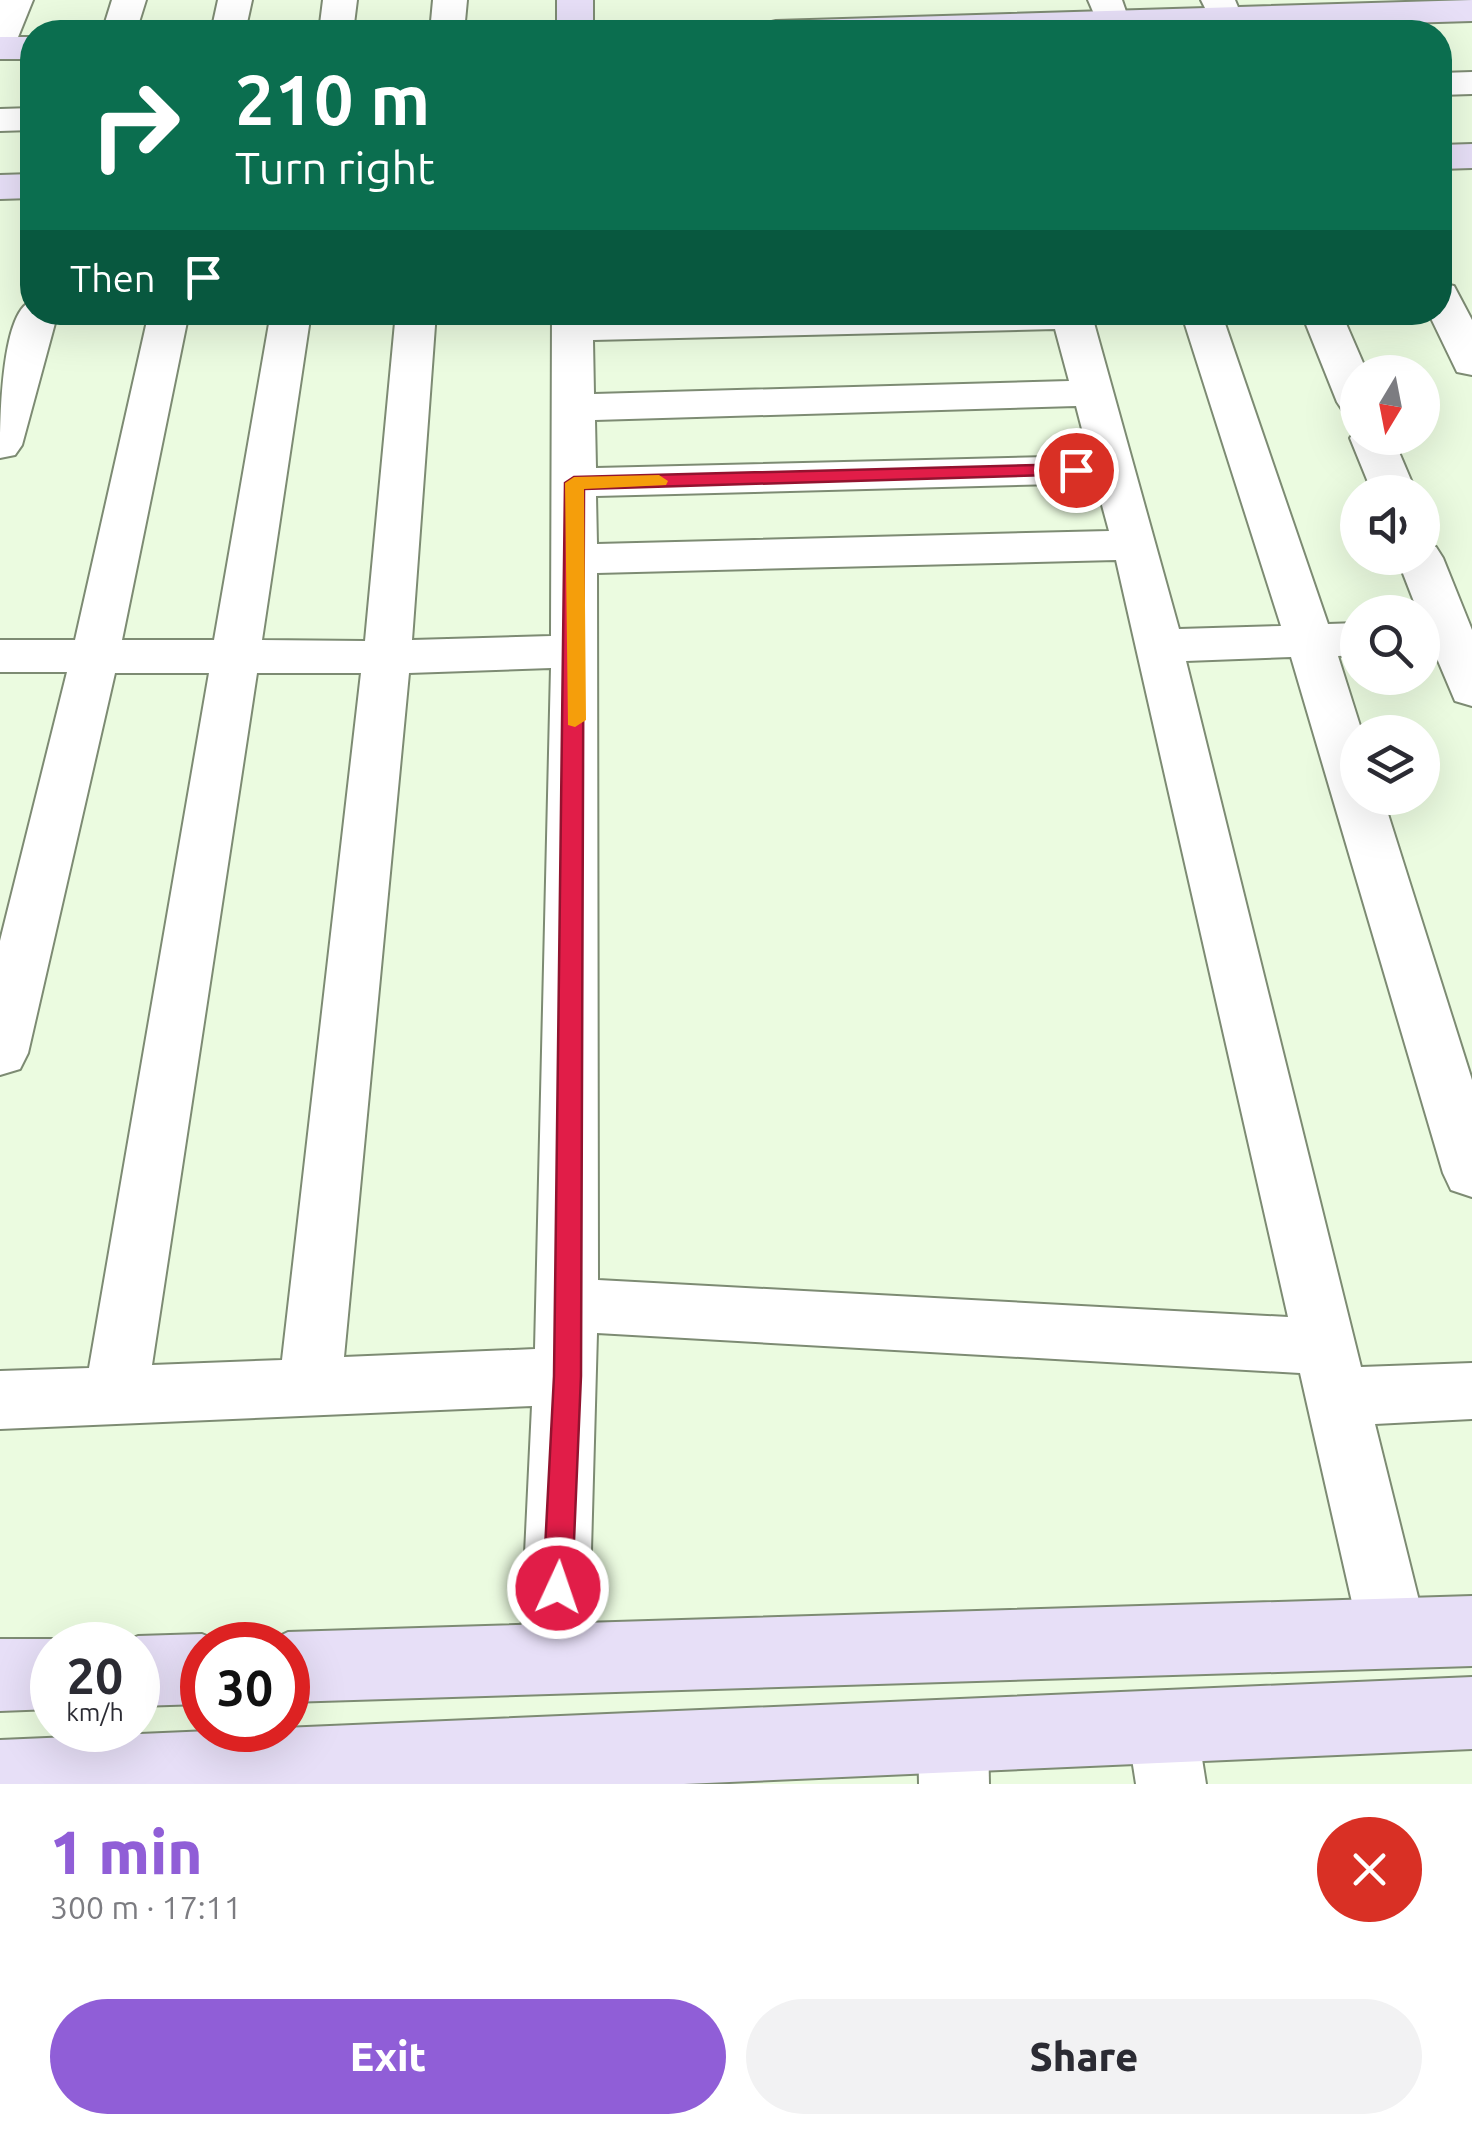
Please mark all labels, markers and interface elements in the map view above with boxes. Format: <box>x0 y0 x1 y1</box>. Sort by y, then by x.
icon: right <box>70 60 200 190</box>
text: 210 m <box>235 60 430 138</box>
text: Turn right <box>235 142 435 193</box>
icon: arrive <box>176 250 231 305</box>
text: Then <box>70 257 156 299</box>
north arrow <box>1340 355 1440 455</box>
map controls <box>1340 355 1440 815</box>
pin <box>1034 428 1119 513</box>
icon: arrive <box>1049 443 1104 498</box>
button: sound <box>1340 475 1440 575</box>
button: search <box>1340 595 1440 695</box>
button: layers <box>1340 715 1440 815</box>
position arrow <box>506 1536 610 1640</box>
speed limit sign: 30 <box>180 1622 310 1752</box>
text: 20 <box>67 1647 123 1703</box>
text: km/h <box>66 1698 124 1726</box>
button: close <box>1317 1817 1422 1922</box>
text: 1 min <box>50 1818 203 1885</box>
text: 300 m · 17:11 <box>50 1889 242 1925</box>
button: Exit <box>50 1999 726 2114</box>
button: Share <box>746 1999 1422 2114</box>

